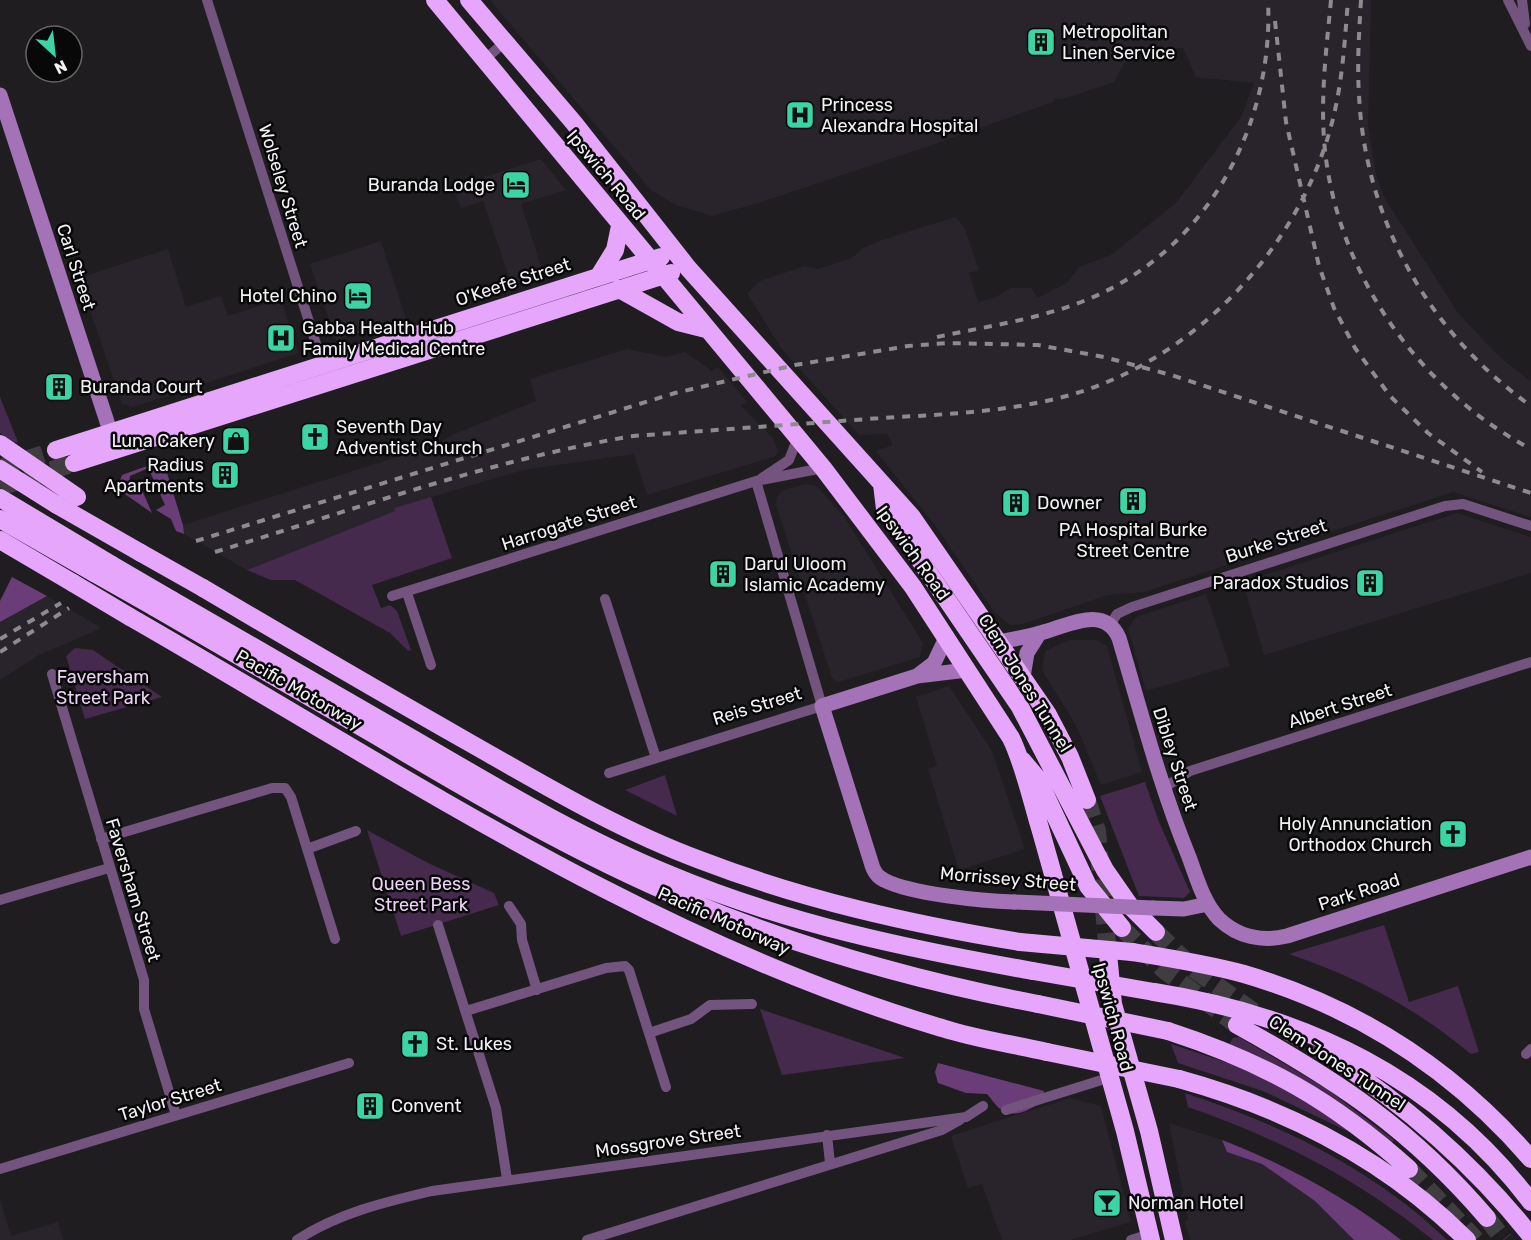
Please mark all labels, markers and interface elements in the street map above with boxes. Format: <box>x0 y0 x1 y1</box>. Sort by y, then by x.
place label: Metropolitan Linen Service <box>1062 21 1175 64</box>
north arrow <box>24 24 84 84</box>
building icon: Metropolitan Linen Service <box>1025 26 1057 58</box>
text: N <box>51 56 70 78</box>
place label: Princess Alexandra Hospital <box>821 94 978 137</box>
hospital icon: Princess Alexandra Hospital <box>784 99 816 131</box>
street label: Wolseley Street <box>254 122 312 250</box>
street label: Ipswich Road <box>562 125 650 225</box>
hotel icon: Buranda Lodge <box>500 169 532 201</box>
place label: Buranda Lodge <box>368 174 495 196</box>
street label: Carl Street <box>52 221 100 313</box>
street label: O'Keefe Street <box>453 253 573 311</box>
hotel icon: Hotel Chino <box>342 280 374 312</box>
place label: Hotel Chino <box>239 285 337 307</box>
place label: Gabba Health Hub Family Medical Centre <box>302 317 485 360</box>
hospital icon: Gabba Health Hub Family Medical Centre <box>265 322 297 354</box>
building icon: Buranda Court <box>43 371 75 403</box>
place label: Buranda Court <box>80 376 203 398</box>
place label: Seventh Day Adventist Church <box>336 416 483 459</box>
church icon: Seventh Day Adventist Church <box>299 421 331 453</box>
shop icon: Luna Cakery <box>220 425 252 457</box>
place label: Luna Cakery <box>111 430 215 452</box>
place label: Radius Apartments <box>104 454 204 497</box>
building icon: Radius Apartments <box>209 459 241 491</box>
building icon: PA Hospital Burke Street Centre <box>1117 485 1149 517</box>
building icon: Downer <box>1000 487 1032 519</box>
street label: Harrogate Street <box>499 491 639 555</box>
place label: Downer <box>1037 492 1102 514</box>
street label: Ipswich Road <box>871 501 955 605</box>
street label: Burke Street <box>1223 514 1329 568</box>
place label: PA Hospital Burke Street Centre <box>1059 519 1207 562</box>
place label: Darul Uloom Islamic Academy <box>744 553 885 596</box>
building icon: Darul Uloom Islamic Academy <box>707 558 739 590</box>
building icon: Paradox Studios <box>1354 567 1386 599</box>
place label: Paradox Studios <box>1212 572 1349 594</box>
street label: Clem Jones Tunnel <box>974 610 1076 756</box>
street label: Pacific Motorway <box>232 645 366 735</box>
park label: Faversham Street Park <box>56 666 151 709</box>
street label: Albert Street <box>1285 679 1395 733</box>
street label: Reis Street <box>710 682 804 730</box>
street label: Dibley Street <box>1148 704 1202 814</box>
place label: Holy Annunciation Orthodox Church <box>1279 813 1432 856</box>
street label: Faversham Street <box>101 816 165 964</box>
church icon: Holy Annunciation Orthodox Church <box>1437 818 1469 850</box>
street label: Morrissey Street <box>939 862 1077 896</box>
street label: Park Road <box>1315 869 1403 915</box>
park label: Queen Bess Street Park <box>372 873 470 916</box>
street label: Pacific Motorway <box>654 882 794 960</box>
street label: Ipswich Road <box>1088 960 1138 1074</box>
street label: Clem Jones Tunnel <box>1264 1011 1410 1115</box>
church icon: St. Lukes <box>399 1028 431 1060</box>
place label: St. Lukes <box>436 1033 512 1055</box>
street label: Taylor Street <box>116 1074 224 1126</box>
building icon: Convent <box>354 1090 386 1122</box>
place label: Convent <box>391 1095 462 1117</box>
street label: Mossgrove Street <box>594 1120 742 1162</box>
bar icon: Norman Hotel <box>1091 1187 1123 1219</box>
place label: Norman Hotel <box>1128 1192 1244 1214</box>

